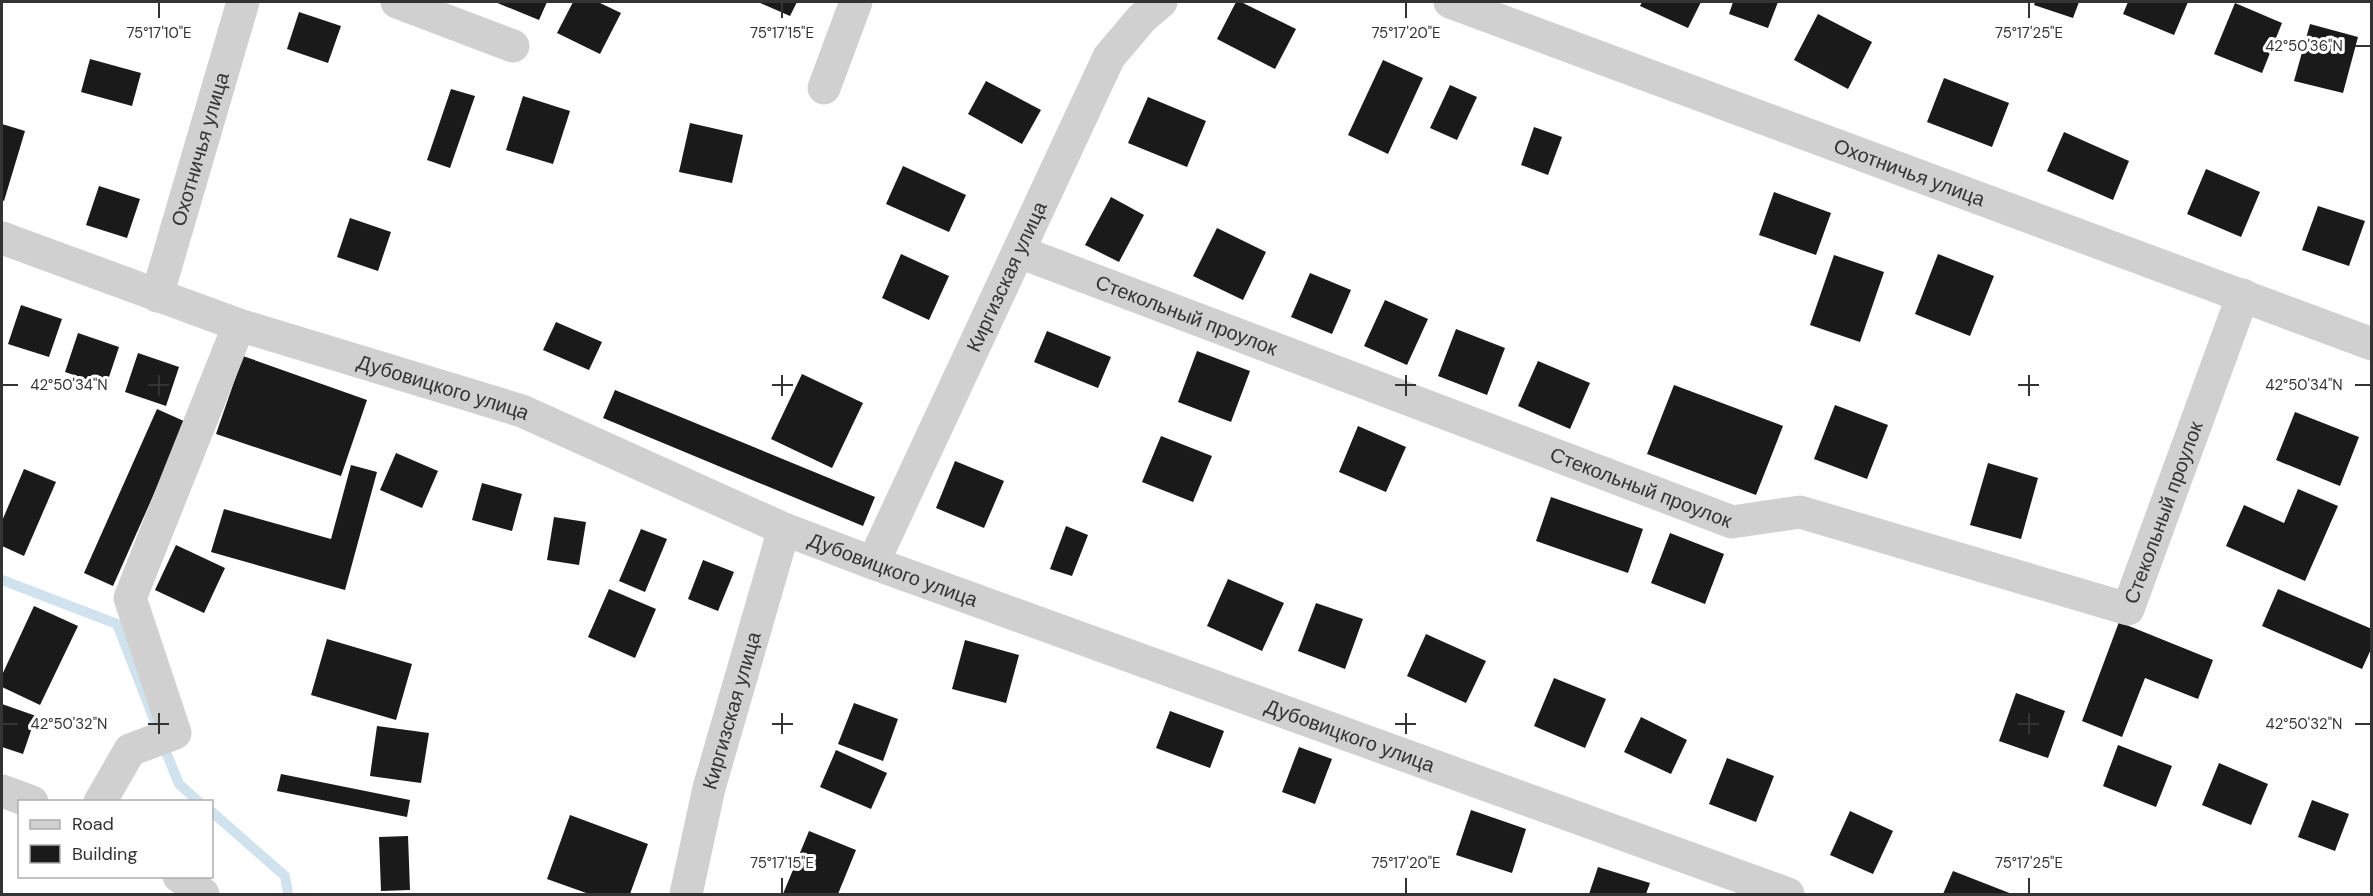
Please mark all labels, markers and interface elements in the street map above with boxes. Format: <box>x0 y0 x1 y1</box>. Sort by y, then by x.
text: 75°17'10"E <box>126 23 192 43</box>
text: 75°17'15"E <box>750 23 814 43</box>
text: 75°17'20"E <box>1372 23 1441 43</box>
text: 75°17'25"E <box>1995 23 2063 43</box>
text: 42°50'36"N <box>2265 36 2343 56</box>
street label: Охотничья улица <box>165 68 235 229</box>
street label: Охотничья улица <box>1830 133 1989 213</box>
street label: Киргизская улица <box>960 197 1053 356</box>
street label: Стекольный проулок <box>1092 269 1281 361</box>
street label: Дубовицкого улица <box>354 349 535 426</box>
text: 42°50'34"N <box>30 375 108 395</box>
text: 42°50'34"N <box>2265 375 2343 395</box>
street label: Стекольный проулок <box>2118 417 2209 607</box>
street label: Стекольный проулок <box>1546 441 1736 534</box>
street label: Дубовицкого улица <box>805 527 982 613</box>
street label: Киргизская улица <box>696 628 767 792</box>
street label: Дубовицкого улица <box>1262 693 1439 778</box>
text: 42°50'32"N <box>31 714 107 734</box>
text: 42°50'32"N <box>2266 714 2342 734</box>
legend <box>18 800 213 878</box>
text: Road <box>72 812 114 836</box>
text: Building <box>72 842 137 866</box>
text: 75°17'15"E <box>750 853 814 873</box>
text: 75°17'20"E <box>1372 853 1441 873</box>
text: 75°17'25"E <box>1995 853 2063 873</box>

